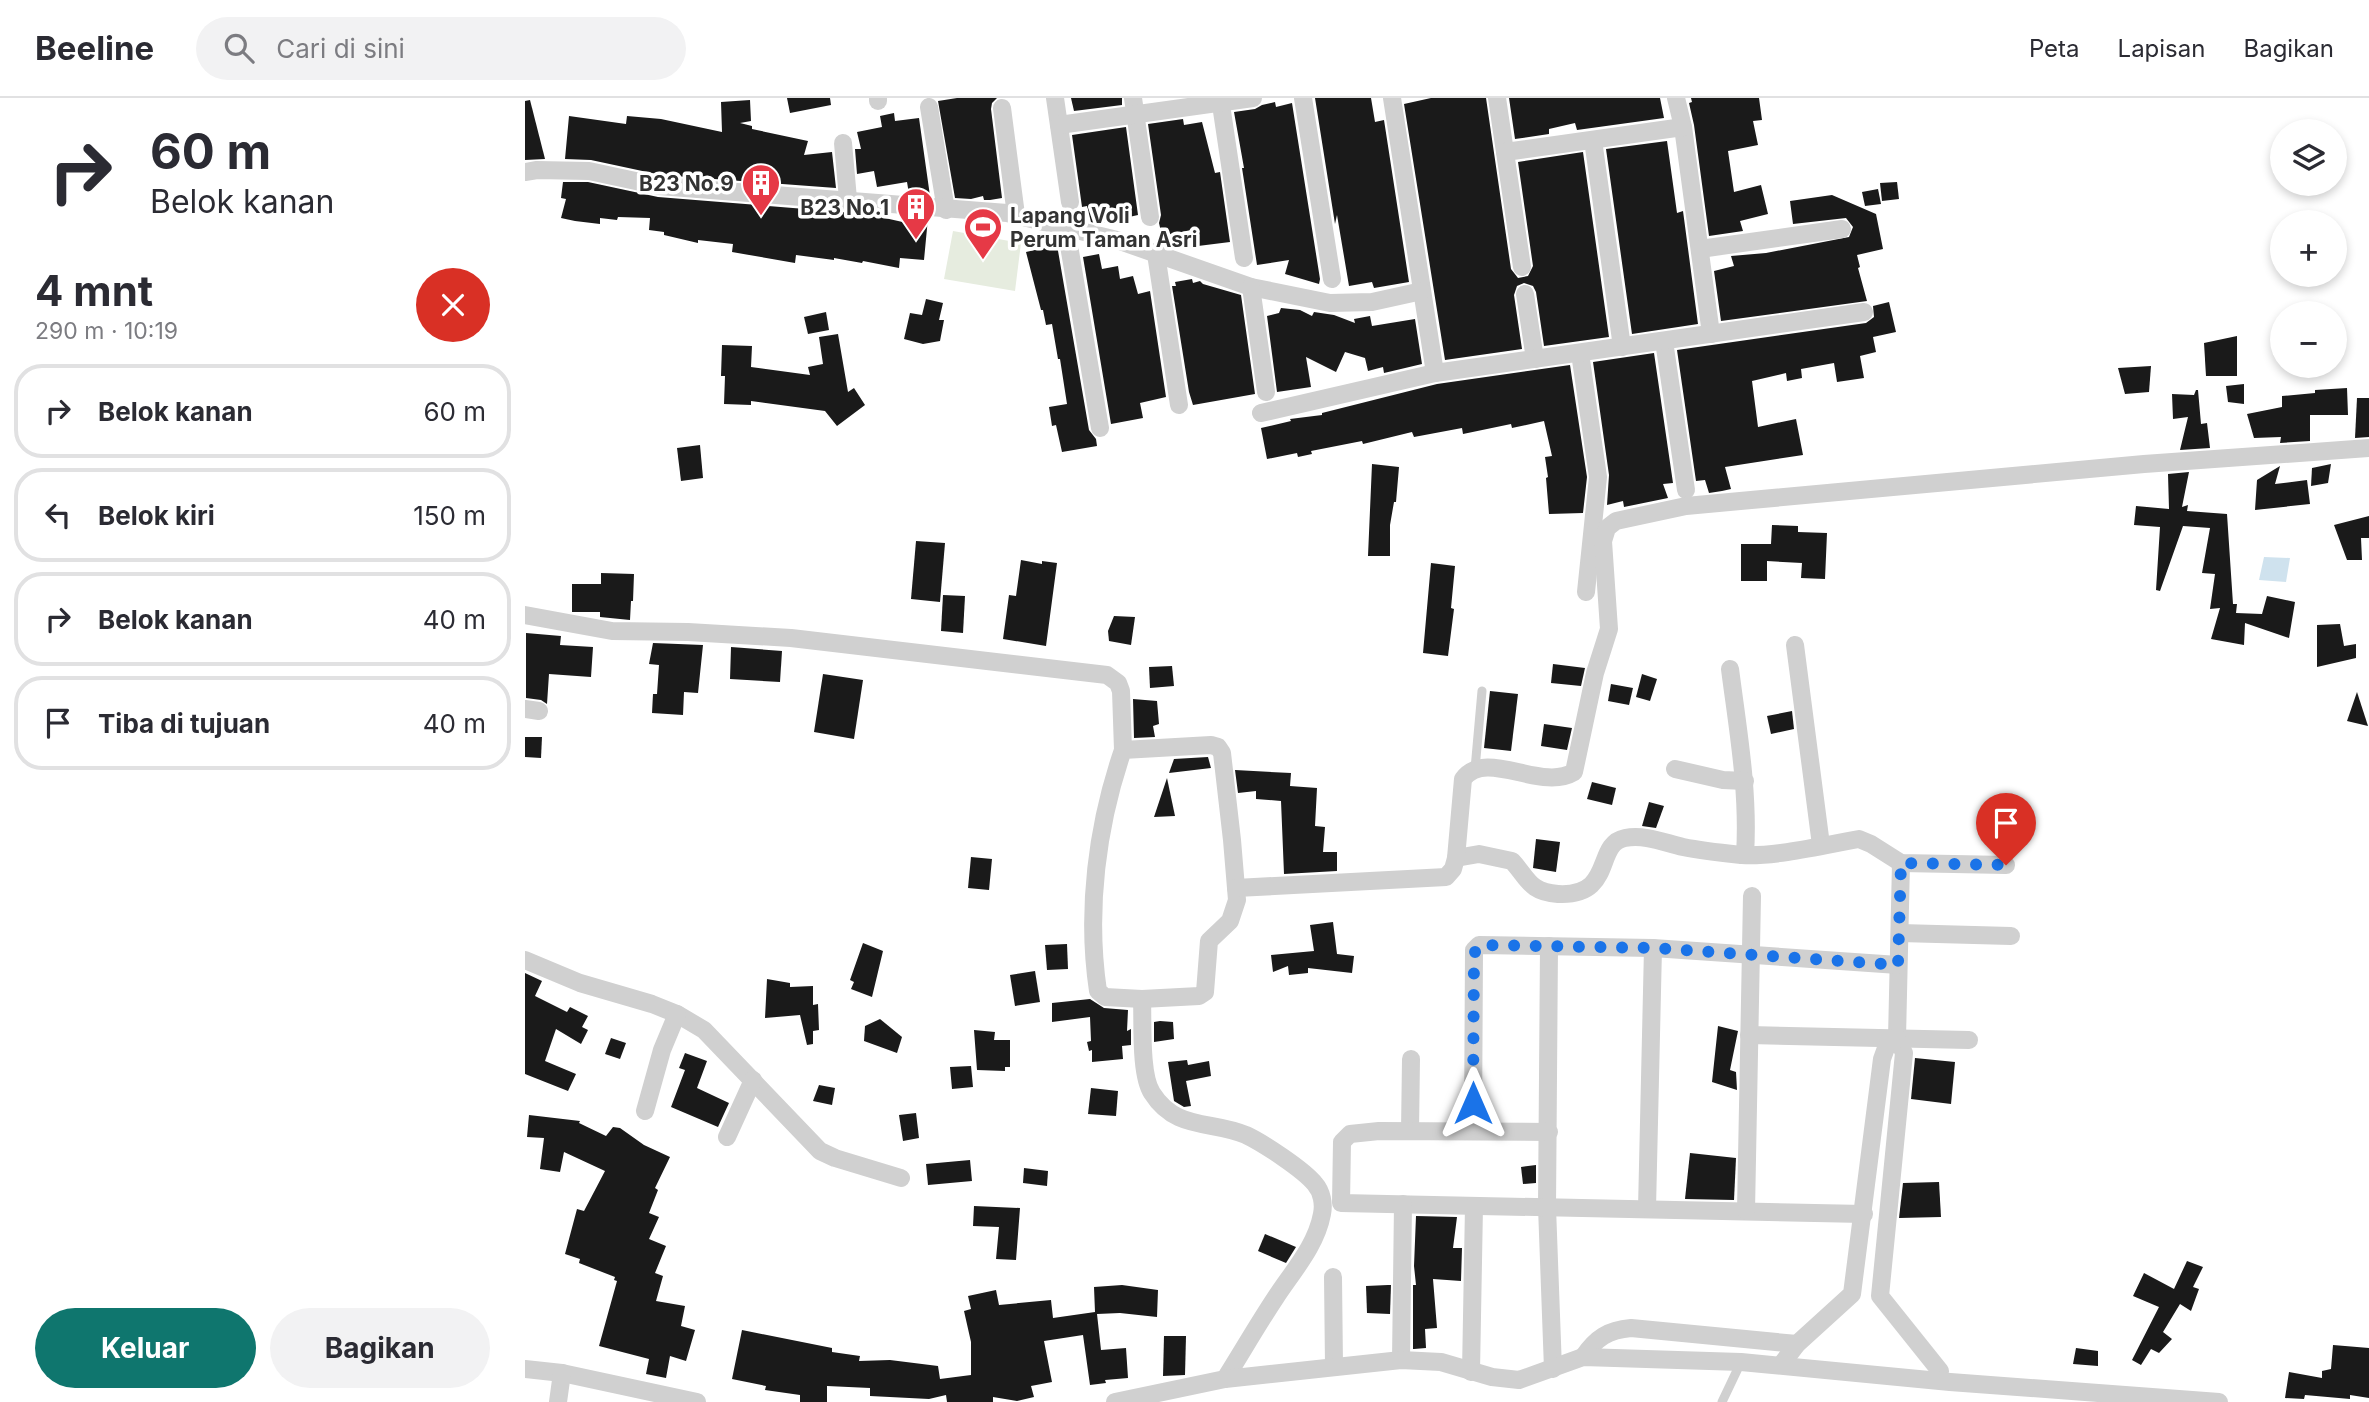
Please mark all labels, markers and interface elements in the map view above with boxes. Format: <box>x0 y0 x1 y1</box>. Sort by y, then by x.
search box <box>196 17 686 80</box>
text: Beeline <box>35 28 154 68</box>
icon: search <box>220 29 258 67</box>
text: Cari di sini <box>276 33 405 64</box>
text: Peta <box>2029 34 2080 63</box>
text: Lapisan <box>2118 34 2205 63</box>
text: Bagikan <box>2243 34 2334 63</box>
map controls <box>2270 119 2347 378</box>
button: layers <box>2270 119 2347 196</box>
text: 60 m <box>150 122 271 181</box>
icon: right <box>35 126 126 217</box>
building icon: B23 No.9 <box>740 162 782 217</box>
place label: B23 No.9 <box>639 171 734 196</box>
text: Belok kanan <box>150 182 334 221</box>
building icon: B23 No.1 <box>895 186 937 241</box>
place label: B23 No.1 <box>800 195 889 220</box>
place label: Lapang Voli Perum Taman Asri <box>1010 203 1197 252</box>
sports icon: Lapang Voli Perum Taman Asri <box>962 206 1004 261</box>
button: + <box>2270 210 2347 287</box>
text: 4 mnt <box>35 265 153 316</box>
button: close <box>416 268 490 342</box>
button: − <box>2270 301 2347 378</box>
text: 290 m · 10:19 <box>35 317 178 345</box>
icon: right <box>39 392 77 430</box>
text: Belok kanan <box>98 396 253 427</box>
text: 60 m <box>423 396 486 427</box>
icon: left <box>39 496 77 534</box>
text: Belok kiri <box>98 500 215 531</box>
text: 150 m <box>413 500 486 531</box>
icon: right <box>39 600 77 638</box>
text: Belok kanan <box>98 604 253 635</box>
text: 40 m <box>423 604 486 635</box>
icon: arrive <box>39 704 77 742</box>
text: Tiba di tujuan <box>98 708 270 739</box>
text: 40 m <box>423 708 486 739</box>
pin <box>1976 793 2036 865</box>
icon: arrive <box>1987 804 2025 842</box>
position arrow <box>1436 1066 1510 1140</box>
button: Keluar <box>35 1308 256 1388</box>
button: Bagikan <box>270 1308 490 1388</box>

